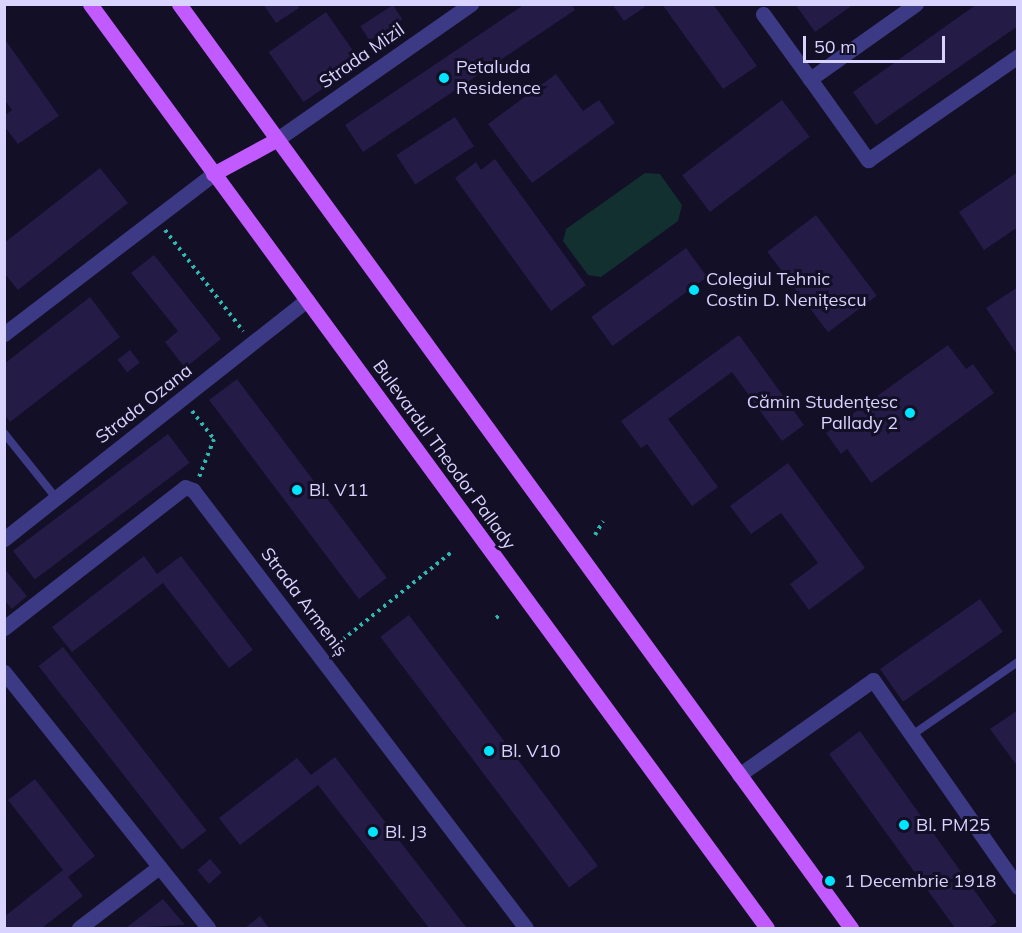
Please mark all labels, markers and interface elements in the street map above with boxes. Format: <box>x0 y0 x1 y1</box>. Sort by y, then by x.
street label: Strada Mizil <box>315 19 409 93</box>
scale bar <box>806 24 948 62</box>
text: 50 m <box>814 35 856 58</box>
place label: Petaluda Residence <box>456 57 541 100</box>
marker: Petaluda Residence <box>437 71 451 85</box>
place label: Colegiul Tehnic Costin D. Nenițescu <box>706 269 867 312</box>
marker: Colegiul Tehnic Costin D. Nenițescu <box>687 283 701 297</box>
street label: Bulevardul Theodor Pallady <box>368 356 520 554</box>
street label: Strada Ozana <box>92 360 196 448</box>
place label: Cămin Studențesc Pallady 2 <box>747 392 898 434</box>
marker: Cămin Studențesc Pallady 2 <box>903 406 917 420</box>
place label: Bl. V11 <box>309 479 368 501</box>
marker: Bl. V11 <box>290 483 304 497</box>
street label: Strada Armeniș <box>256 544 352 660</box>
place label: Bl. V10 <box>501 740 560 762</box>
marker: Bl. V10 <box>482 744 496 758</box>
place label: Bl. PM25 <box>916 814 990 836</box>
marker: Bl. PM25 <box>897 818 911 832</box>
place label: Bl. J3 <box>385 821 427 843</box>
marker: Bl. J3 <box>366 825 380 839</box>
place label: 1 Decembrie 1918 <box>844 870 996 892</box>
marker: 1 Decembrie 1918 <box>821 872 839 890</box>

